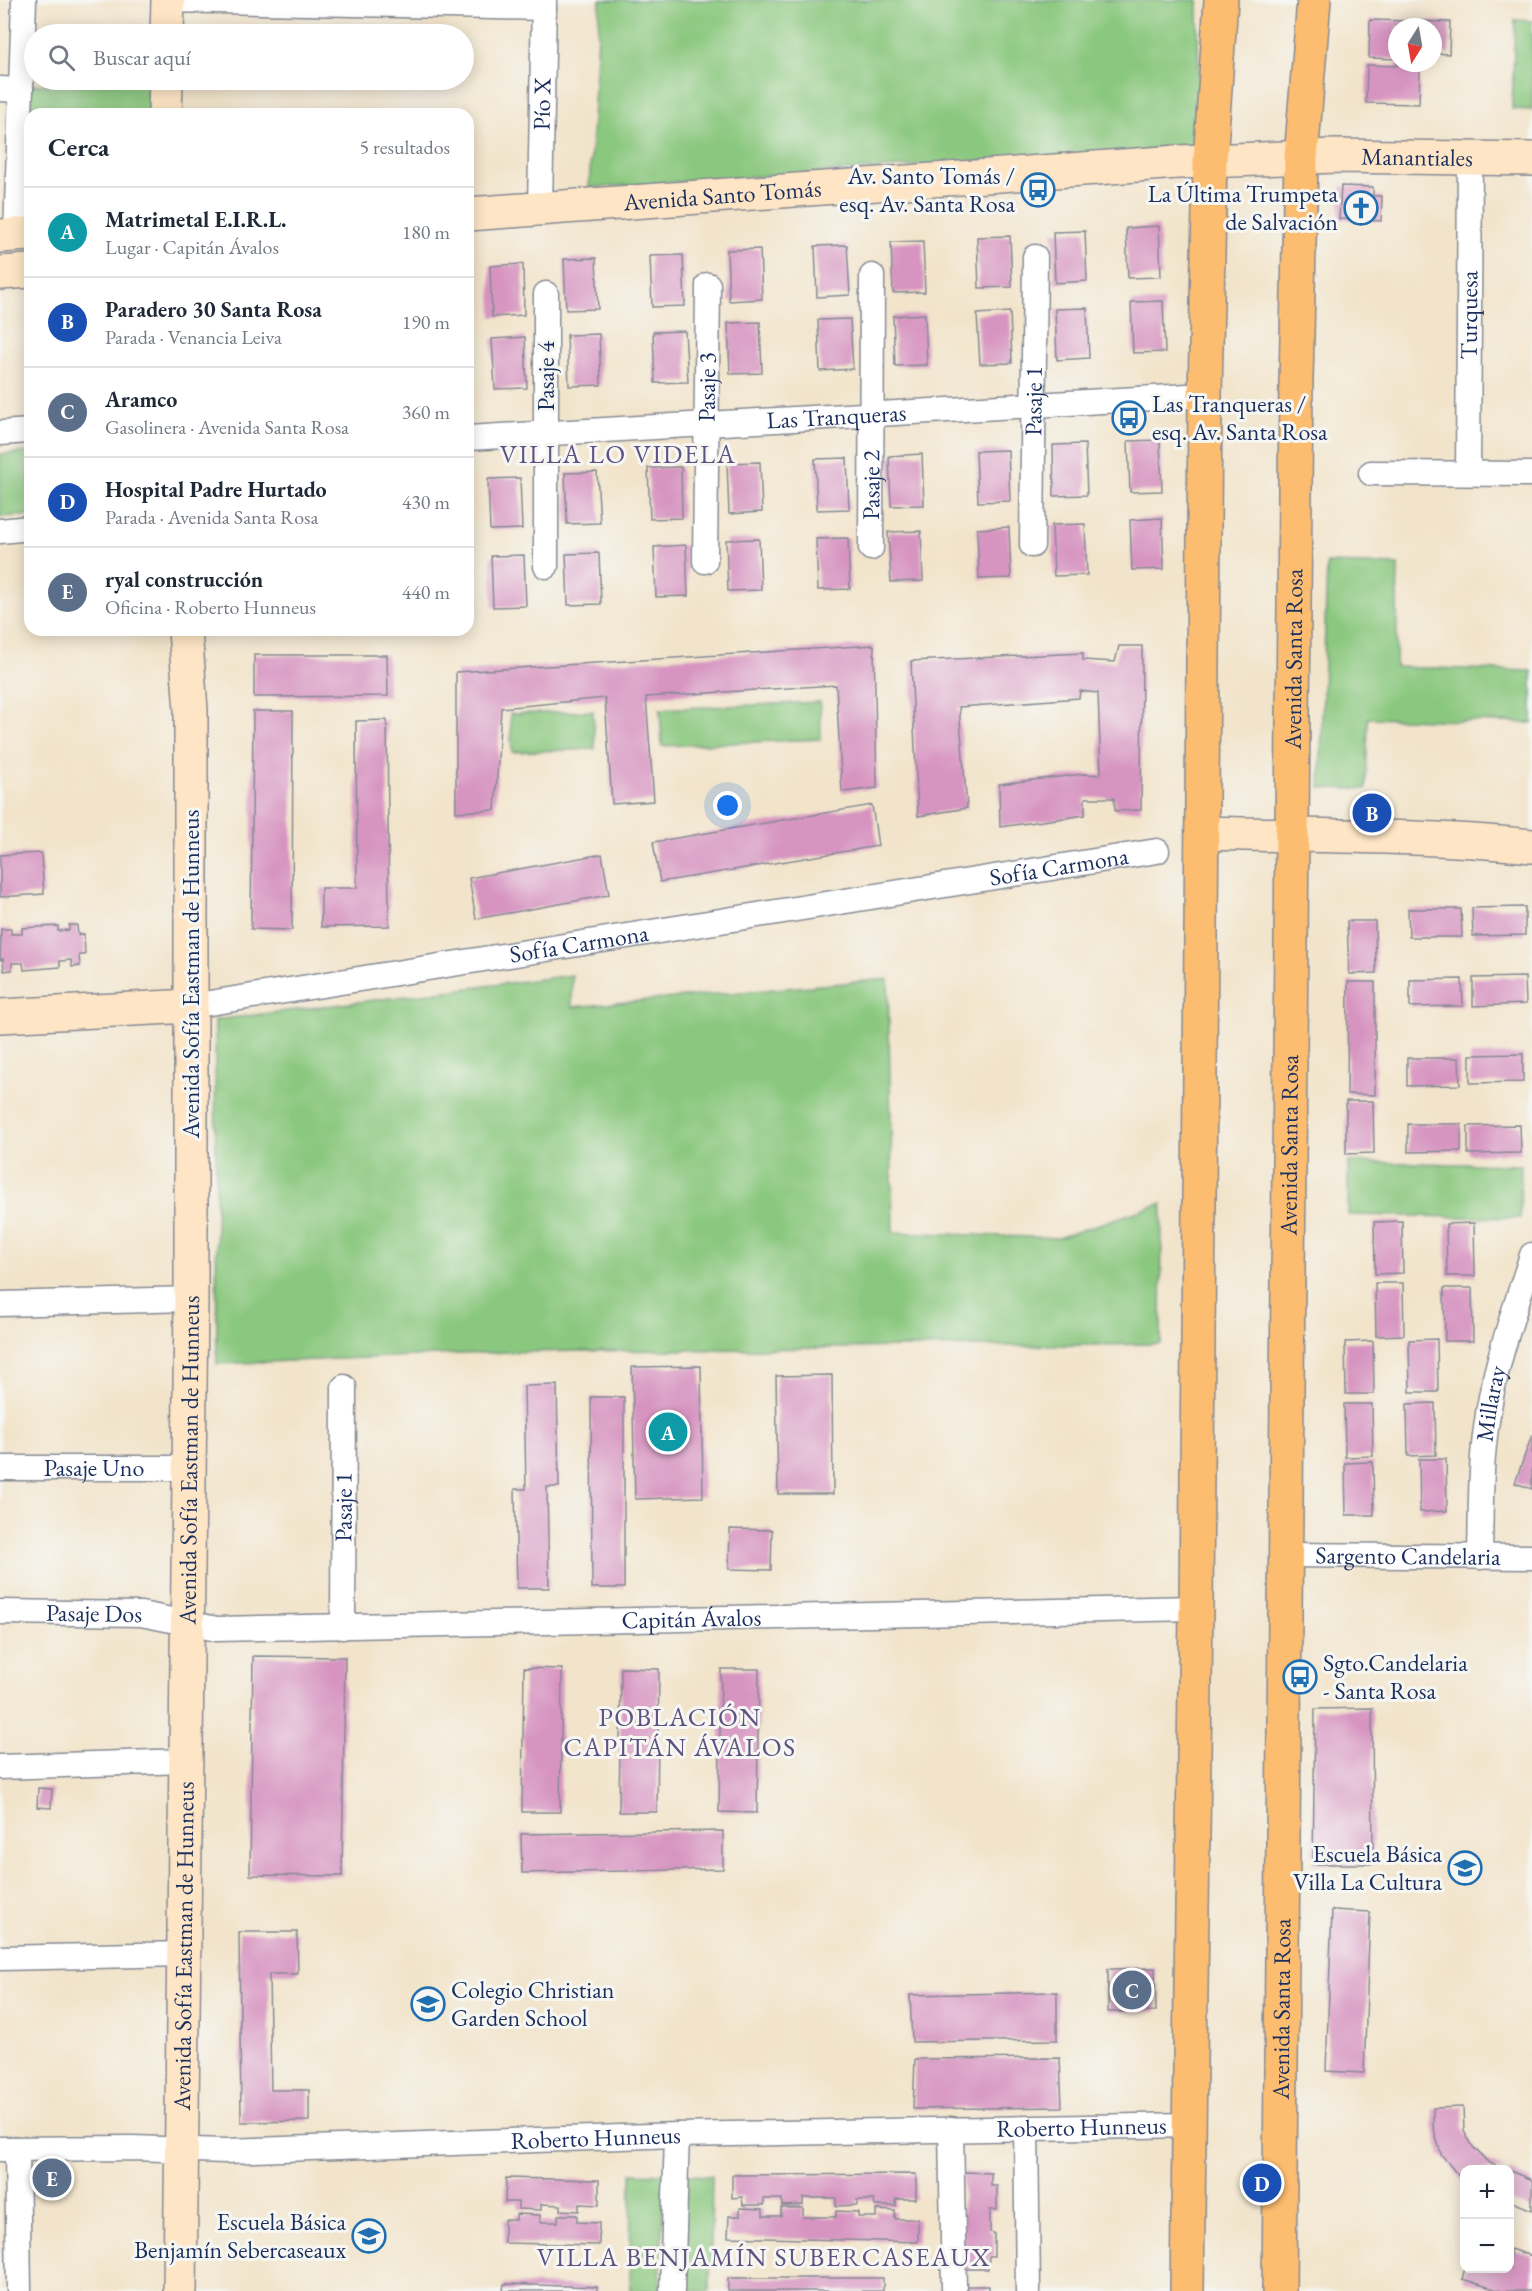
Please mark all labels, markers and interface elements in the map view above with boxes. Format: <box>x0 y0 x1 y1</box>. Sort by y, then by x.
north arrow <box>1388 18 1442 72</box>
search box <box>24 24 474 90</box>
icon: search <box>45 41 78 74</box>
text: Buscar aquí <box>93 43 191 72</box>
street label: Pío X <box>525 77 558 131</box>
text: Cerca <box>48 130 109 164</box>
text: 5 resultados <box>359 134 450 160</box>
street label: Manantiales <box>1361 140 1473 173</box>
place label: Av. Santo Tomás / esq. Av. Santa Rosa <box>839 160 1015 219</box>
street label: Avenida Santo Tomás <box>621 172 822 218</box>
bus stop icon: Av. Santo Tomás / esq. Av. Santa Rosa <box>1020 172 1056 208</box>
place label: La Última Trumpeta de Salvación <box>1148 178 1338 237</box>
church icon: La Última Trumpeta de Salvación <box>1343 190 1379 226</box>
text: Matrimetal E.I.R.L. <box>105 205 287 234</box>
text: A <box>60 219 75 245</box>
text: 180 m <box>402 219 450 245</box>
text: Lugar · Capitán Ávalos <box>105 234 279 260</box>
street label: Turquesa <box>1453 270 1484 359</box>
text: Paradero 30 Santa Rosa <box>105 295 322 324</box>
text: B <box>61 309 74 335</box>
text: 190 m <box>402 309 450 335</box>
text: Parada · Venancia Leiva <box>105 324 282 350</box>
street label: Pasaje 4 <box>530 341 561 411</box>
street label: Pasaje 3 <box>691 352 722 422</box>
street label: Pasaje 1 <box>1017 366 1049 436</box>
text: Aramco <box>105 385 177 414</box>
place label: Las Tranqueras / esq. Av. Santa Rosa <box>1152 388 1328 447</box>
street label: Las Tranqueras <box>766 396 907 436</box>
text: C <box>60 399 75 425</box>
text: 360 m <box>402 399 450 425</box>
bus stop icon: Las Tranqueras / esq. Av. Santa Rosa <box>1111 400 1147 436</box>
text: Gasolinera · Avenida Santa Rosa <box>105 414 349 440</box>
district label: VILLA LO VIDELA <box>500 437 736 471</box>
street label: Pasaje 2 <box>855 450 886 520</box>
text: Hospital Padre Hurtado <box>105 475 327 504</box>
text: D <box>60 489 75 515</box>
text: 430 m <box>402 489 450 515</box>
text: Parada · Avenida Santa Rosa <box>105 504 319 530</box>
text: ryal construcción <box>105 565 263 594</box>
street label: Avenida Santa Rosa <box>1277 568 1309 751</box>
text: E <box>62 579 73 605</box>
text: 440 m <box>402 579 450 605</box>
text: Oficina · Roberto Hunneus <box>105 594 316 620</box>
pin: B <box>1352 790 1392 836</box>
your location <box>713 791 742 820</box>
street label: Avenida Sofía Eastman de Hunneus <box>175 810 206 1139</box>
street label: Sofía Carmona <box>987 840 1131 893</box>
street label: Sofía Carmona <box>507 917 651 970</box>
street label: Avenida Santa Rosa <box>1272 1054 1305 1237</box>
street label: Avenida Sofía Eastman de Hunneus <box>171 1295 206 1626</box>
street label: Millaray <box>1468 1362 1513 1443</box>
pin: A <box>648 1410 688 1454</box>
street label: Pasaje Uno <box>44 1452 144 1483</box>
street label: Pasaje 1 <box>327 1472 359 1542</box>
street label: Sargento Candelaria <box>1315 1539 1501 1572</box>
street label: Pasaje Dos <box>46 1597 142 1629</box>
street label: Capitán Ávalos <box>621 1601 762 1635</box>
place label: Sgto.Candelaria - Santa Rosa <box>1323 1647 1468 1706</box>
bus stop icon: Sgto.Candelaria - Santa Rosa <box>1282 1659 1318 1695</box>
district label: POBLACIÓN CAPITÁN ÁVALOS <box>563 1700 797 1764</box>
street label: Avenida Sofía Eastman de Hunneus <box>166 1781 201 2112</box>
place label: Escuela Básica Villa La Cultura <box>1293 1838 1442 1897</box>
school or university icon: Escuela Básica Villa La Cultura <box>1447 1850 1483 1886</box>
street label: Avenida Santa Rosa <box>1265 1918 1297 2101</box>
pin: C <box>1112 1968 1152 2012</box>
place label: Colegio Christian Garden School <box>451 1974 615 2033</box>
school or university icon: Colegio Christian Garden School <box>410 1986 446 2022</box>
street label: Roberto Hunneus <box>996 2109 1167 2144</box>
street label: Roberto Hunneus <box>510 2119 681 2156</box>
pin: E <box>32 2156 72 2200</box>
pin: D <box>1242 2160 1282 2206</box>
map controls <box>1460 2165 1514 2273</box>
button: + <box>1460 2165 1514 2219</box>
place label: Escuela Básica Benjamín Sebercaseaux <box>134 2206 347 2265</box>
school or university icon: Escuela Básica Benjamín Sebercaseaux <box>351 2218 387 2254</box>
button: − <box>1460 2219 1514 2273</box>
district label: VILLA BENJAMÍN SUBERCASEAUX <box>537 2240 991 2274</box>

